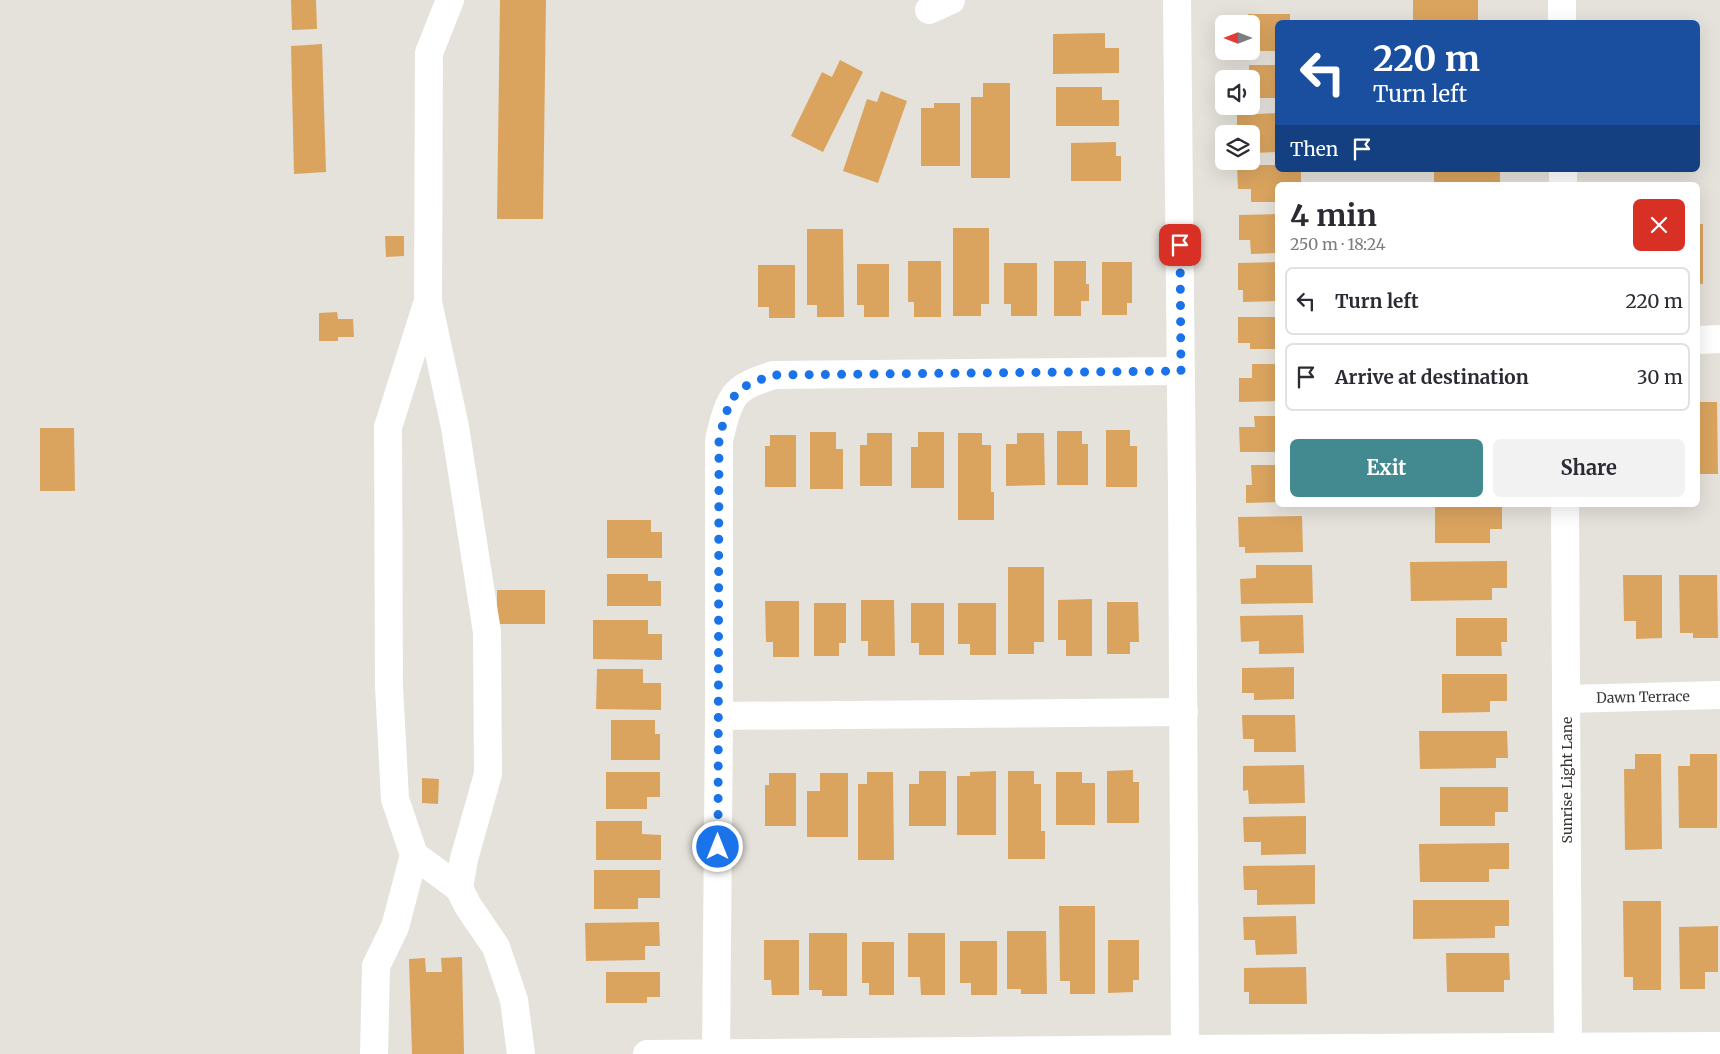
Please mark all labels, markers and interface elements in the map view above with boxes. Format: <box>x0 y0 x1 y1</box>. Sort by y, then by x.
north arrow <box>1215 15 1260 60</box>
map controls <box>1215 15 1260 170</box>
text: 220 m <box>1373 37 1480 81</box>
icon: left <box>1290 40 1355 105</box>
button: sound <box>1215 70 1260 115</box>
text: Turn left <box>1373 80 1467 108</box>
button: layers <box>1215 125 1260 170</box>
icon: arrive <box>1348 135 1376 163</box>
text: Then <box>1290 137 1338 161</box>
text: 4 min <box>1290 196 1377 234</box>
button: close <box>1633 199 1685 251</box>
pin <box>1159 224 1201 266</box>
icon: arrive <box>1166 231 1194 259</box>
text: 250 m · 18:24 <box>1290 234 1386 254</box>
icon: left <box>1292 287 1320 315</box>
text: Turn left <box>1335 289 1419 313</box>
text: 220 m <box>1626 289 1683 313</box>
icon: arrive <box>1292 363 1320 391</box>
text: Arrive at destination <box>1335 365 1529 389</box>
text: 30 m <box>1637 365 1683 389</box>
button: Exit <box>1290 439 1483 497</box>
button: Share <box>1493 439 1685 497</box>
street label: Dawn Terrace <box>1596 687 1690 707</box>
street label: Sunrise Light Lane <box>1558 717 1576 843</box>
position arrow <box>691 820 743 872</box>

